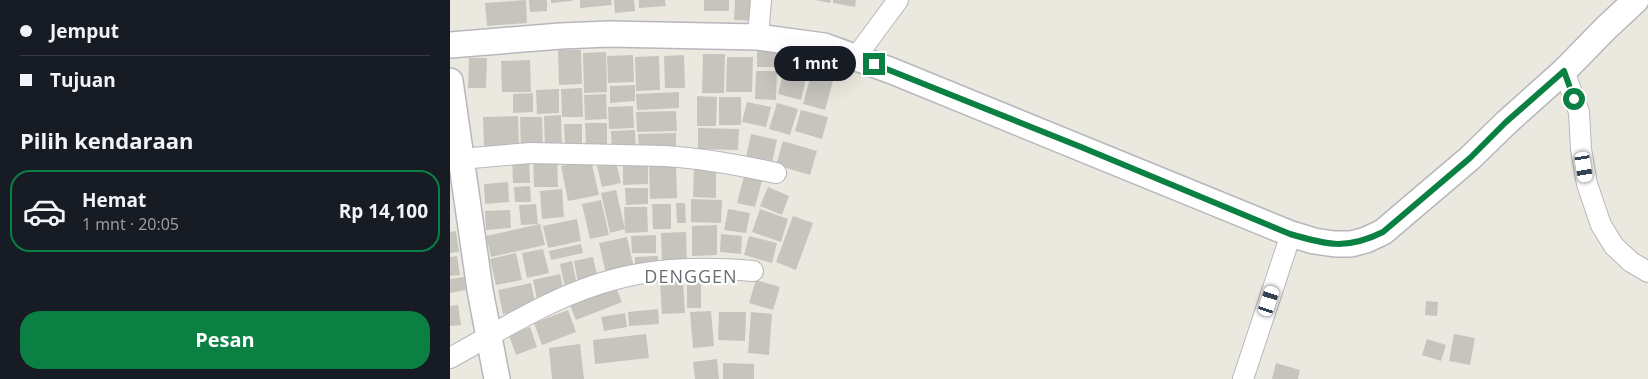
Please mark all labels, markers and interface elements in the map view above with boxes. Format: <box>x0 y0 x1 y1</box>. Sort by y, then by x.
text: Jemput <box>50 18 119 44</box>
callout: 1 mnt <box>774 46 856 82</box>
text: 1 mnt <box>792 52 838 74</box>
route end <box>863 53 885 75</box>
text: Tujuan <box>50 67 116 93</box>
route start <box>1563 88 1585 110</box>
text: Pilih kendaraan <box>20 125 193 155</box>
car <box>1574 151 1593 183</box>
text: Hemat <box>82 187 146 213</box>
icon: car <box>22 189 67 234</box>
text: Rp 14,100 <box>339 198 428 224</box>
text: 1 mnt · 20:05 <box>82 213 179 235</box>
district label: DENGGEN <box>644 264 738 288</box>
car <box>1257 284 1280 318</box>
button: Pesan <box>20 311 430 369</box>

